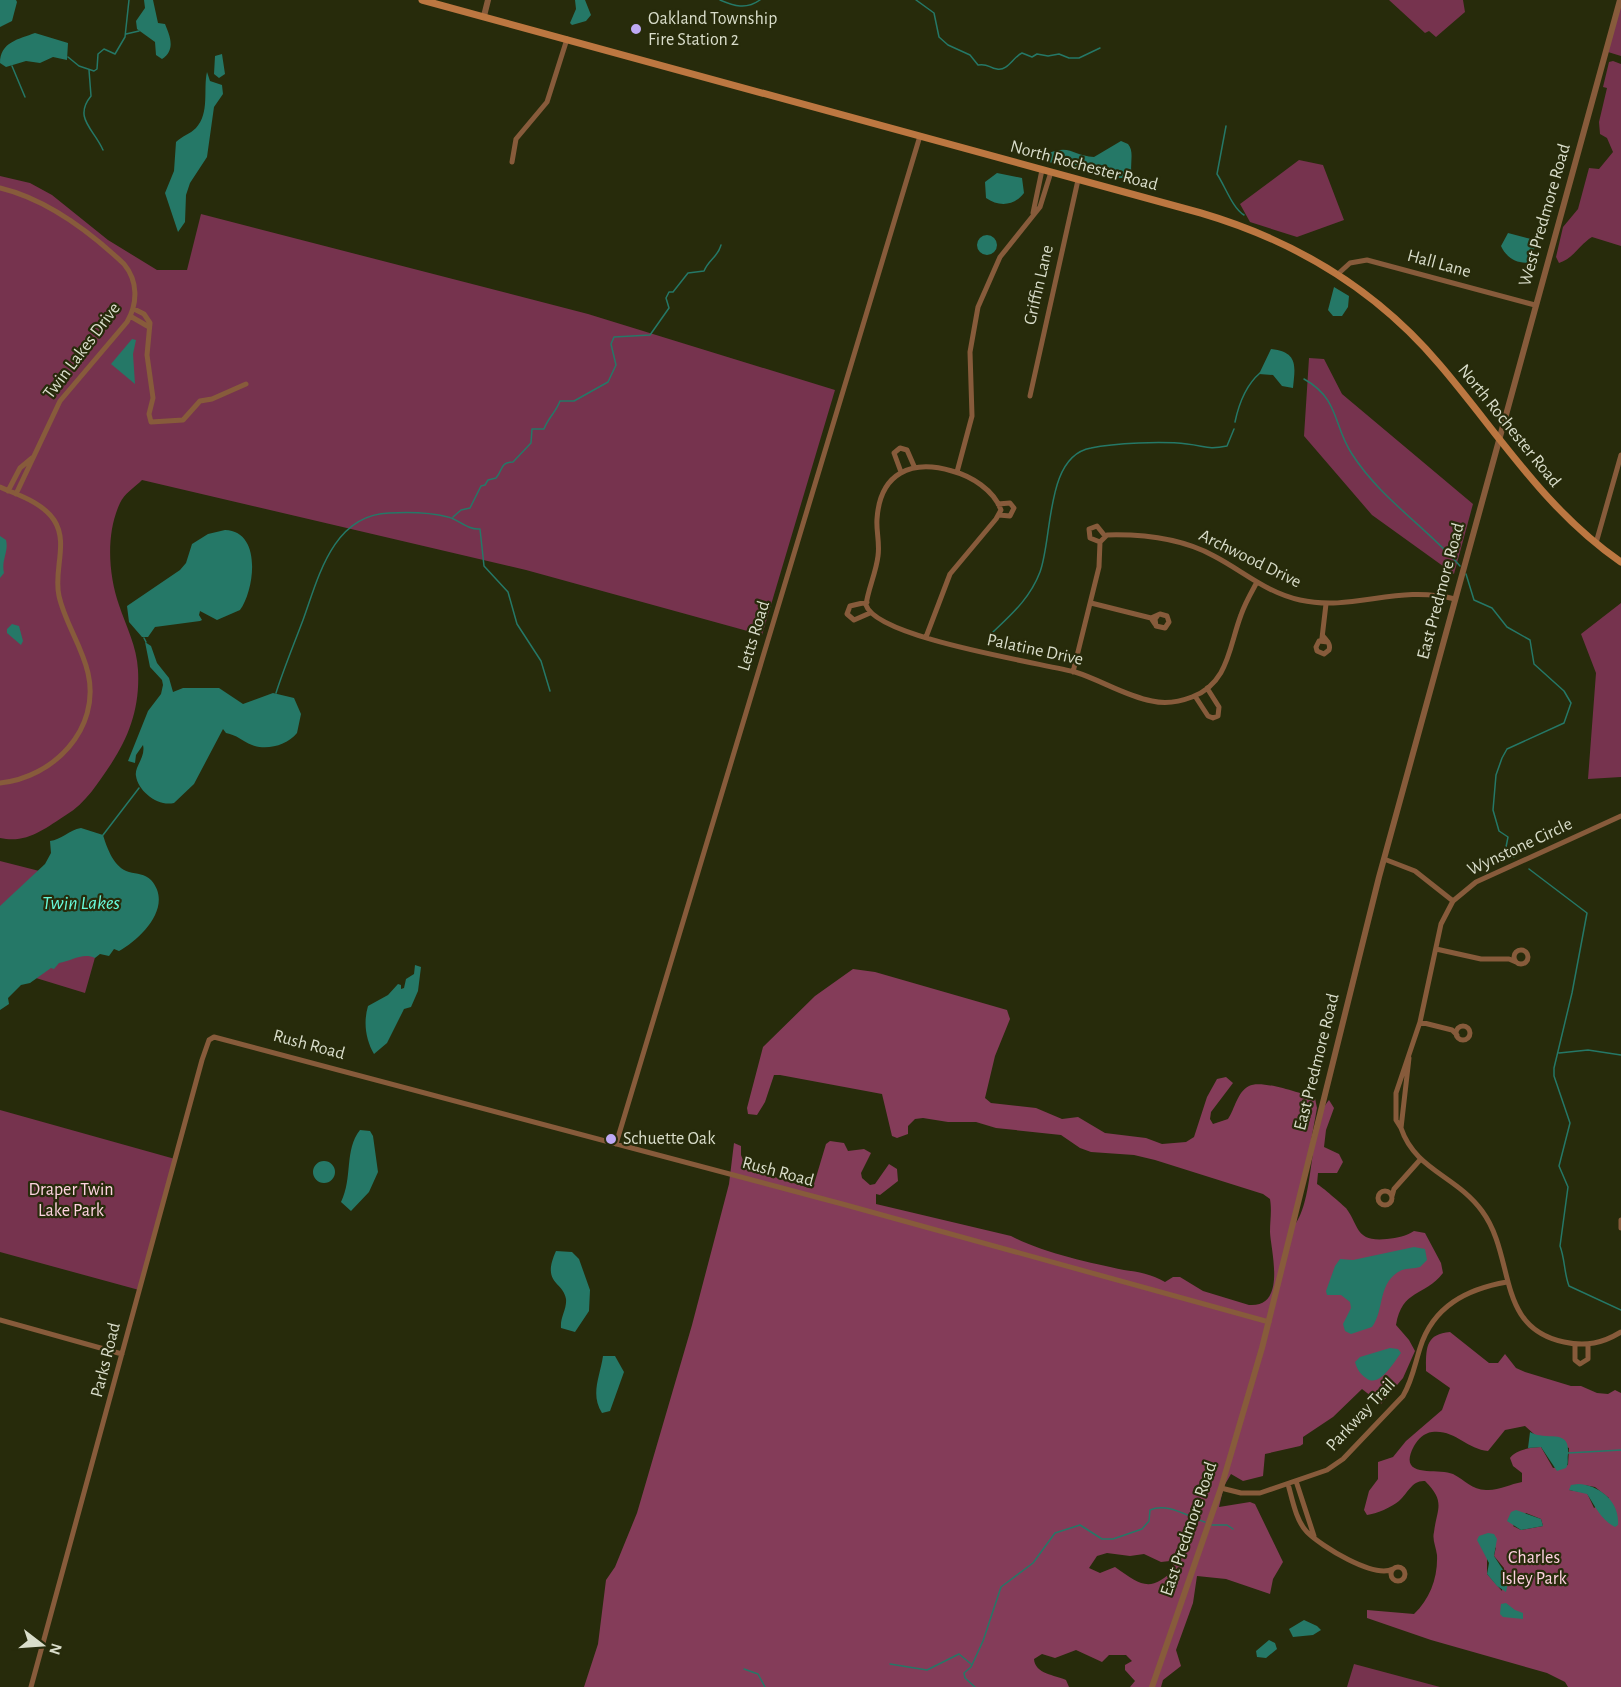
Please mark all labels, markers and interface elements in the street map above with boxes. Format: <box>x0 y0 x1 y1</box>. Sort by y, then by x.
place label: Oakland Township Fire Station 2 <box>648 10 777 49</box>
marker: Oakland Township Fire Station 2 <box>629 22 643 36</box>
street label: North Rochester Road <box>1008 138 1160 194</box>
street label: West Predmore Road <box>1516 142 1574 288</box>
street label: Griffin Lane <box>1021 243 1057 327</box>
street label: Hall Lane <box>1405 247 1473 281</box>
street label: Twin Lakes Drive <box>40 299 124 403</box>
street label: North Rochester Road <box>1454 361 1564 491</box>
street label: East Predmore Road <box>1414 521 1468 661</box>
street label: Archwood Drive <box>1196 527 1304 591</box>
street label: Letts Road <box>735 599 773 673</box>
street label: Palatine Drive <box>985 631 1085 669</box>
street label: Wynstone Circle <box>1465 815 1575 879</box>
water label: Twin Lakes <box>42 893 121 913</box>
street label: East Predmore Road <box>1291 992 1343 1132</box>
street label: Rush Road <box>271 1027 347 1063</box>
place label: Schuette Oak <box>623 1130 716 1148</box>
marker: Schuette Oak <box>604 1132 618 1146</box>
street label: Rush Road <box>740 1154 816 1190</box>
park label: Draper Twin Lake Park <box>28 1181 114 1220</box>
street label: Parks Road <box>88 1321 124 1399</box>
street label: Parkway Trail <box>1323 1375 1399 1455</box>
street label: East Predmore Road <box>1158 1460 1220 1598</box>
park label: Charles Isley Park <box>1501 1549 1568 1588</box>
north arrow <box>12 1615 72 1675</box>
text: N <box>46 1641 65 1657</box>

